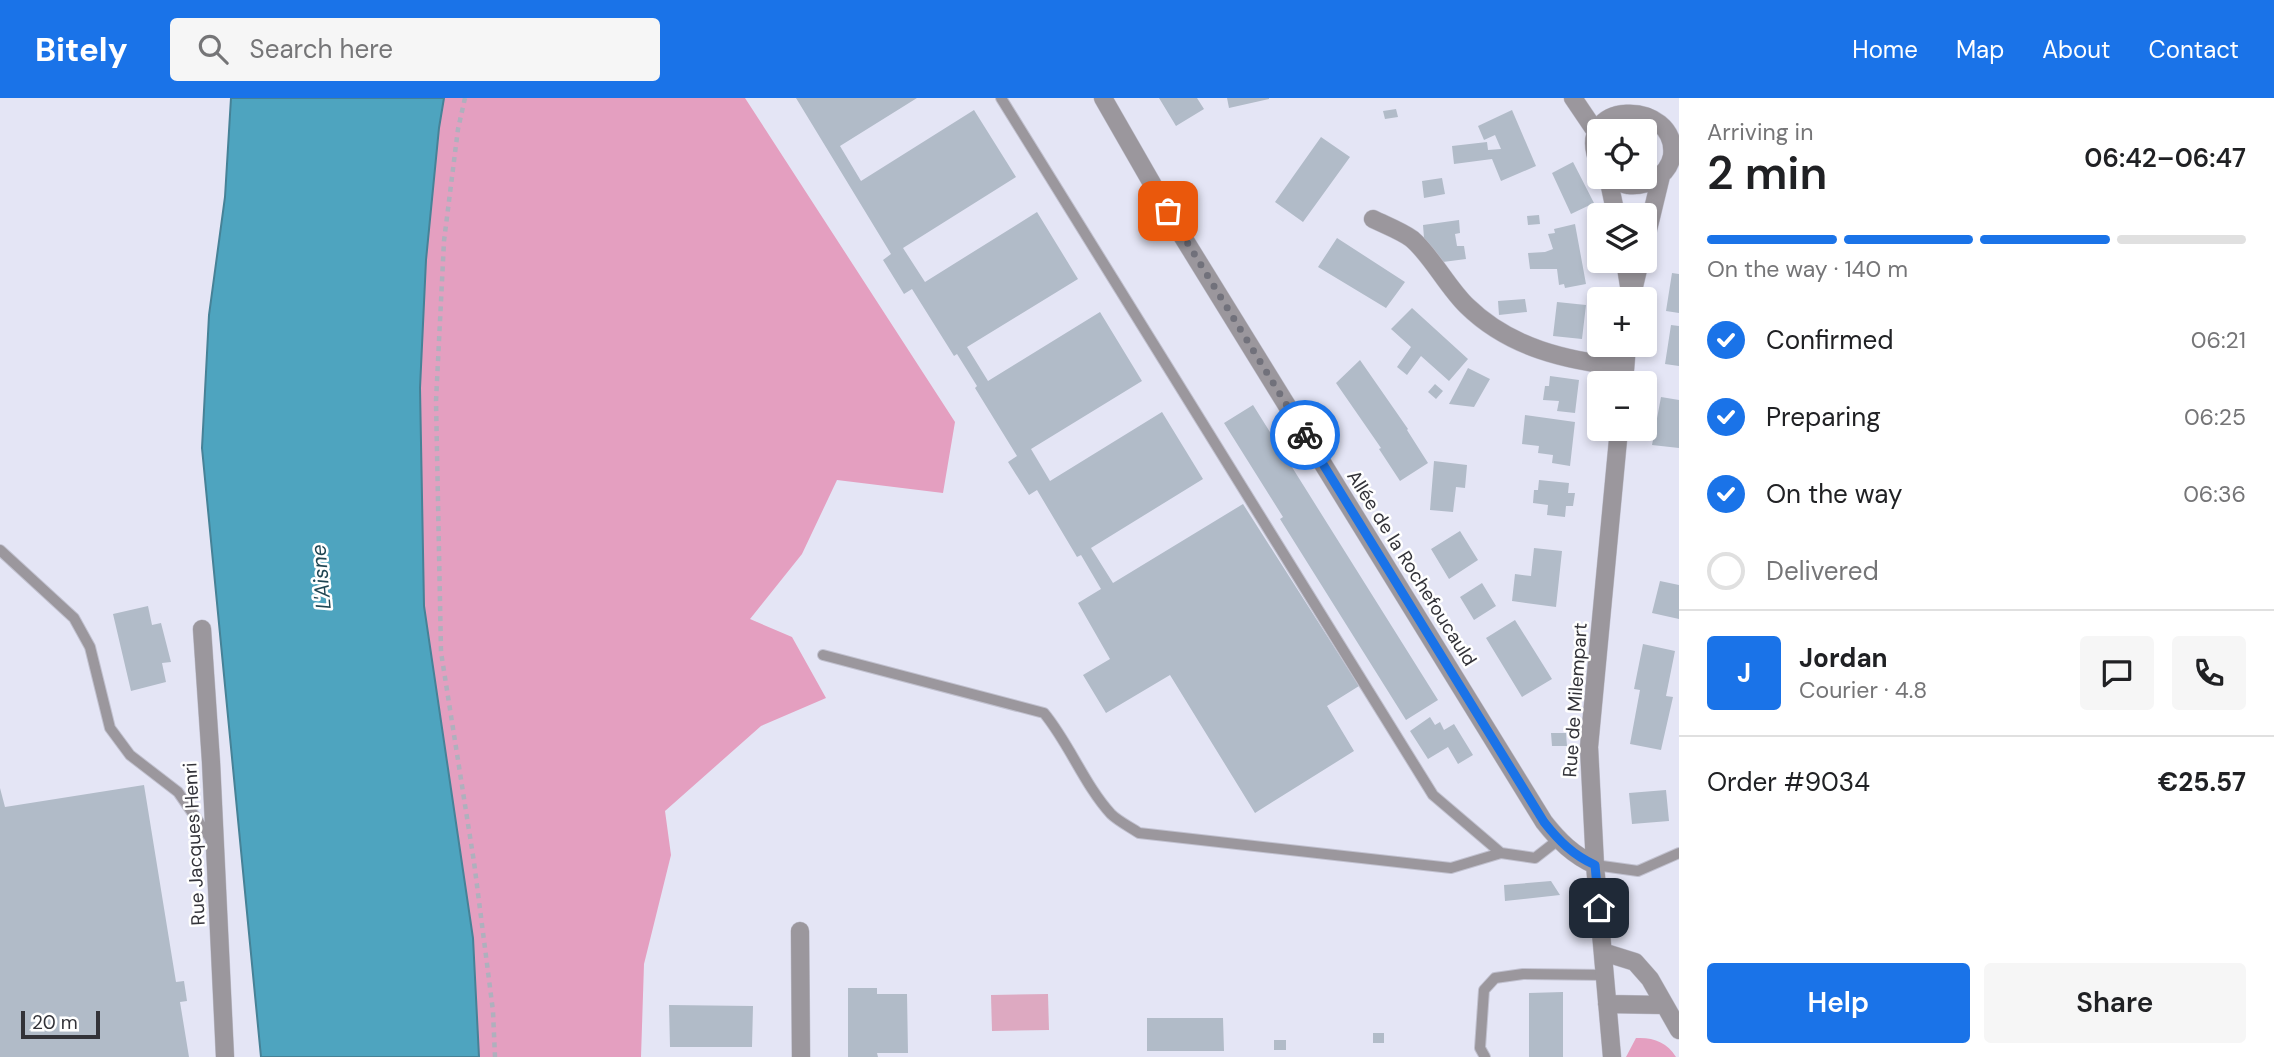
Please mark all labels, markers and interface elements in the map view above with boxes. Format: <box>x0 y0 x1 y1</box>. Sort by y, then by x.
search box <box>170 18 660 81</box>
text: Bitely <box>35 28 128 71</box>
icon: search <box>194 30 232 68</box>
text: Search here <box>250 32 393 66</box>
text: Home <box>1852 34 1918 65</box>
text: Map <box>1956 34 2004 65</box>
text: About <box>2042 34 2111 65</box>
text: Contact <box>2149 34 2239 65</box>
text: Arriving in <box>1707 117 1813 147</box>
map controls <box>1587 119 1657 441</box>
button: locate <box>1587 119 1657 189</box>
text: 06:42–06:47 <box>2084 141 2246 175</box>
text: 2 min <box>1707 143 1827 203</box>
pin <box>1138 181 1198 241</box>
icon: bag <box>1149 192 1187 230</box>
button: layers <box>1587 203 1657 273</box>
text: On the way · 140 m <box>1707 254 1908 284</box>
button: + <box>1587 287 1657 357</box>
icon: check <box>1707 321 1745 359</box>
text: Confirmed <box>1766 323 1893 357</box>
text: 06:21 <box>2191 325 2246 355</box>
button: − <box>1587 371 1657 441</box>
icon: check <box>1707 398 1745 436</box>
courier <box>1270 400 1340 470</box>
text: Preparing <box>1766 400 1881 434</box>
text: 06:25 <box>2184 402 2246 432</box>
icon: bike <box>1286 416 1324 454</box>
street label: Allée de la Rochefoucauld <box>1341 465 1483 671</box>
icon: check <box>1707 475 1745 513</box>
text: On the way <box>1766 477 1902 511</box>
text: 06:36 <box>2183 479 2246 509</box>
water label: L'Aisne <box>304 543 338 611</box>
text: Delivered <box>1766 554 1879 588</box>
street label: Rue de Milempart <box>1557 622 1593 778</box>
button: chat <box>2080 636 2154 710</box>
button: phone <box>2172 636 2246 710</box>
text: Jordan <box>1799 641 1888 675</box>
text: J <box>1737 656 1751 690</box>
text: Courier · 4.8 <box>1799 675 1927 705</box>
street label: Rue Jacques Henri <box>177 762 211 926</box>
text: Order #9034 <box>1707 765 1870 799</box>
text: €25.57 <box>2158 765 2246 799</box>
pin <box>1569 878 1629 938</box>
icon: home <box>1580 889 1618 927</box>
button: Help <box>1707 963 1970 1043</box>
button: Share <box>1984 963 2246 1043</box>
scale bar <box>21 1008 100 1040</box>
text: 20 m <box>32 1010 78 1035</box>

